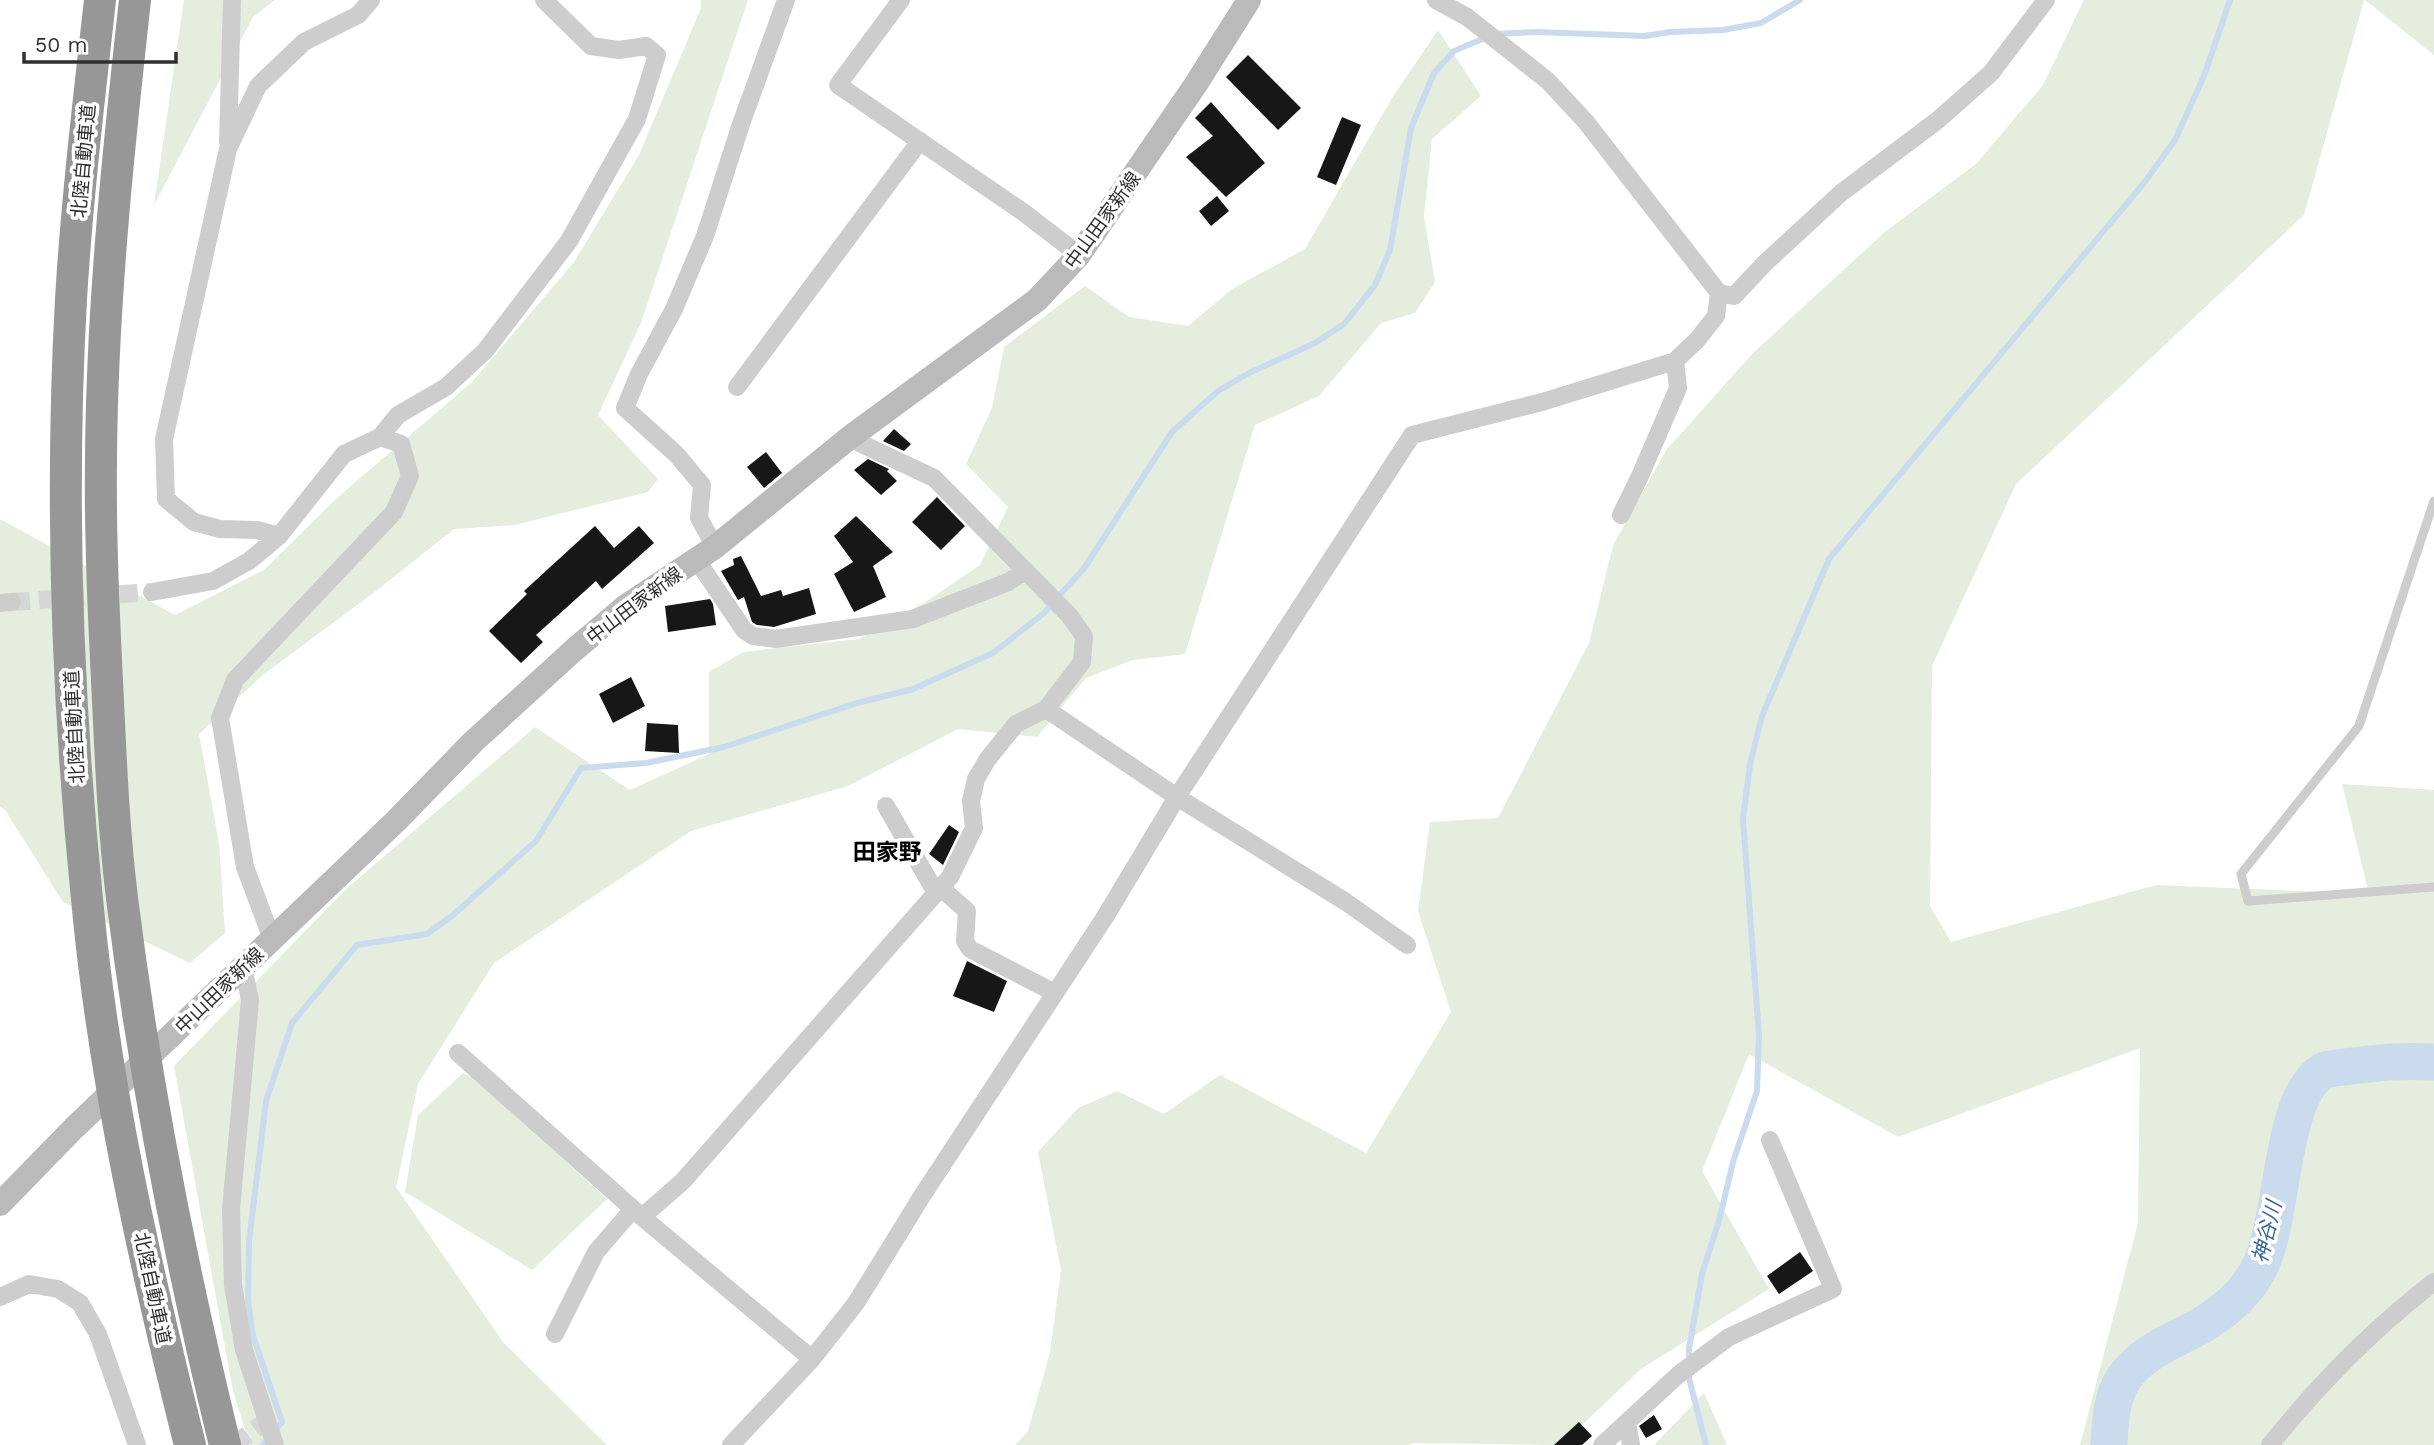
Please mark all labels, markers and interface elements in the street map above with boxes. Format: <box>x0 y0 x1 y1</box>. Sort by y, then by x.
scale bar <box>24 21 177 65</box>
text: 50 m <box>35 32 87 57</box>
street label: 北陸自動車道 <box>67 103 100 219</box>
street label: 中山田家新線 <box>1060 167 1145 273</box>
street label: 中山田家新線 <box>582 562 687 649</box>
street label: 北陸自動車道 <box>60 669 89 785</box>
district label: 田家野 <box>853 839 922 866</box>
street label: 中山田家新線 <box>170 942 268 1038</box>
water label: 神谷川 <box>2247 1196 2287 1265</box>
street label: 北陸自動車道 <box>129 1230 176 1346</box>

